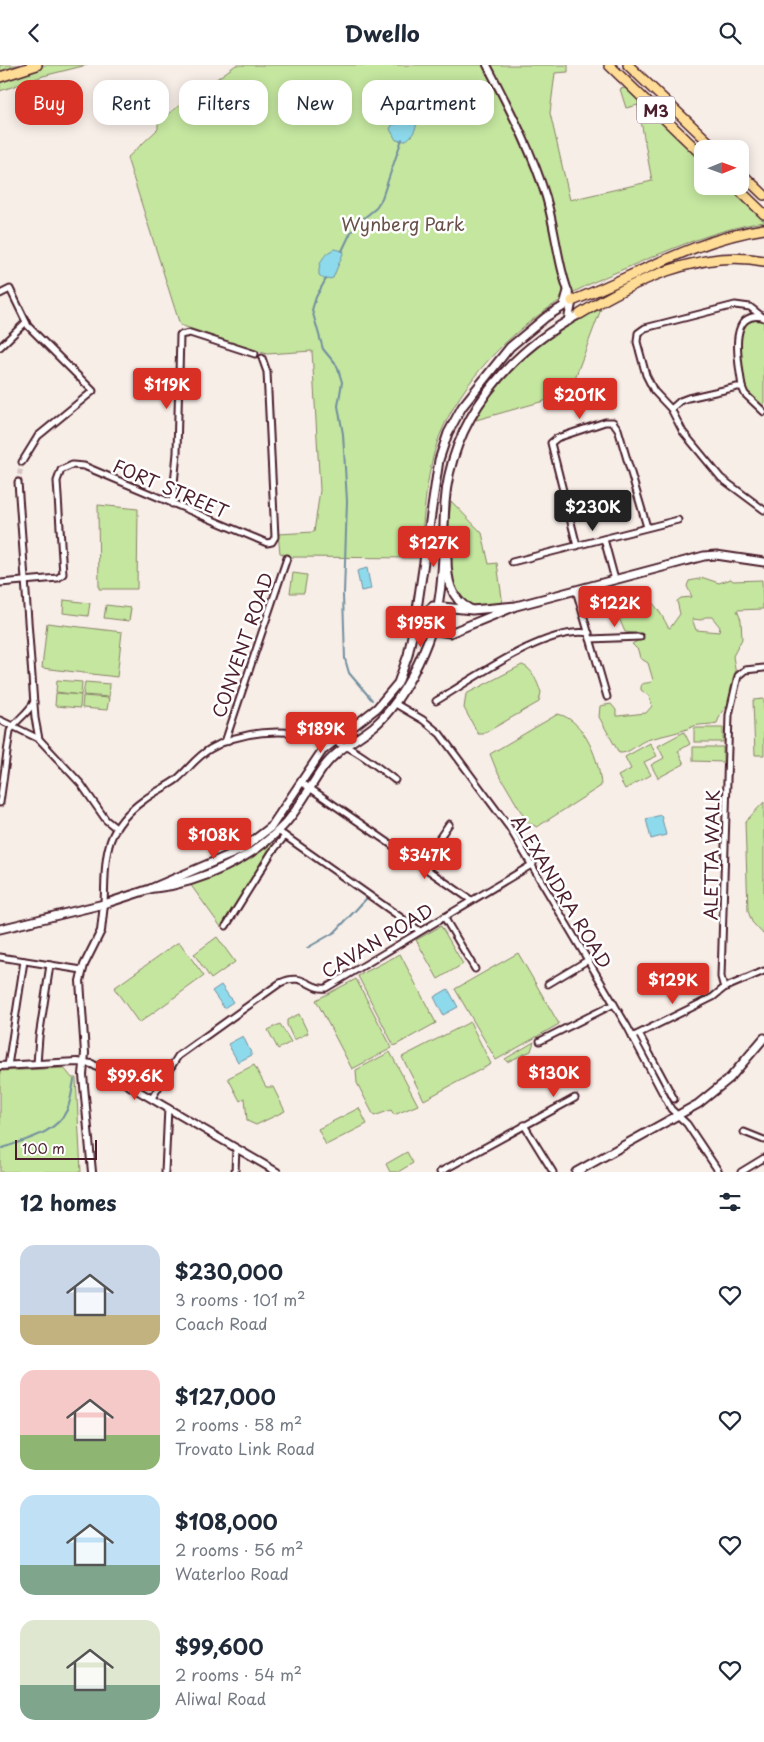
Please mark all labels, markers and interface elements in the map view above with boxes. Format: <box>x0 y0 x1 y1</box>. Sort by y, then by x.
text: Dwello <box>344 16 420 49</box>
icon: back <box>20 19 48 47</box>
icon: search <box>716 19 744 47</box>
chip: Buy <box>15 80 83 125</box>
chip: Rent <box>93 80 169 125</box>
chip: Filters <box>179 80 268 125</box>
chip: New <box>278 80 352 125</box>
chip: Apartment <box>362 80 494 125</box>
road number: M3 <box>637 97 675 123</box>
north arrow <box>694 140 749 195</box>
map controls <box>694 140 749 195</box>
park label: Wynberg Park <box>341 210 465 237</box>
pin: $119K <box>132 367 202 410</box>
text: $119K <box>144 372 190 396</box>
pin: $201K <box>545 377 615 420</box>
text: $201K <box>554 382 606 406</box>
street label: FORT STREET <box>109 452 234 525</box>
pin: $230K <box>558 489 628 532</box>
text: $230K <box>565 494 621 518</box>
pin: $127K <box>399 525 469 568</box>
text: $127K <box>409 530 459 554</box>
street label: CONVENT ROAD <box>204 569 280 721</box>
pin: $122K <box>580 585 650 628</box>
text: $122K <box>589 590 641 614</box>
pin: $195K <box>386 605 456 648</box>
text: $195K <box>397 610 445 634</box>
pin: $189K <box>286 711 356 754</box>
text: $189K <box>297 716 345 740</box>
street label: ALETTA WALK <box>696 789 726 921</box>
street label: ALEXANDRA ROAD <box>505 809 619 973</box>
pin: $108K <box>179 817 249 860</box>
text: $108K <box>188 822 240 846</box>
pin: $347K <box>390 837 460 880</box>
text: $347K <box>399 842 451 866</box>
street label: CAVAN ROAD <box>316 896 438 984</box>
pin: $129K <box>638 963 708 1005</box>
text: $129K <box>648 967 698 991</box>
pin: $130K <box>519 1055 589 1098</box>
pin: $99.6K <box>94 1059 176 1101</box>
text: $130K <box>528 1060 580 1084</box>
text: $99.6K <box>107 1063 163 1087</box>
scale bar <box>15 1137 98 1160</box>
text: 100 m <box>22 1138 65 1159</box>
text: 12 homes <box>20 1186 117 1218</box>
icon: filters <box>716 1188 744 1216</box>
text: $230,000 <box>175 1255 283 1287</box>
icon: home <box>60 1265 120 1325</box>
icon: heart <box>716 1281 744 1309</box>
text: 3 rooms · 101 m² <box>175 1287 306 1311</box>
text: Coach Road <box>175 1311 268 1335</box>
text: $127,000 <box>175 1380 276 1412</box>
icon: home <box>60 1390 120 1450</box>
icon: heart <box>716 1406 744 1434</box>
text: 2 rooms · 58 m² <box>175 1412 302 1436</box>
text: Trovato Link Road <box>175 1436 315 1460</box>
text: $108,000 <box>175 1505 278 1537</box>
icon: home <box>60 1515 120 1575</box>
icon: heart <box>716 1531 744 1559</box>
text: 2 rooms · 56 m² <box>175 1537 304 1561</box>
text: Waterloo Road <box>175 1561 289 1585</box>
text: $99,600 <box>175 1630 263 1662</box>
icon: home <box>60 1640 120 1700</box>
icon: heart <box>716 1656 744 1684</box>
text: 2 rooms · 54 m² <box>175 1662 302 1686</box>
text: Aliwal Road <box>175 1686 266 1710</box>

